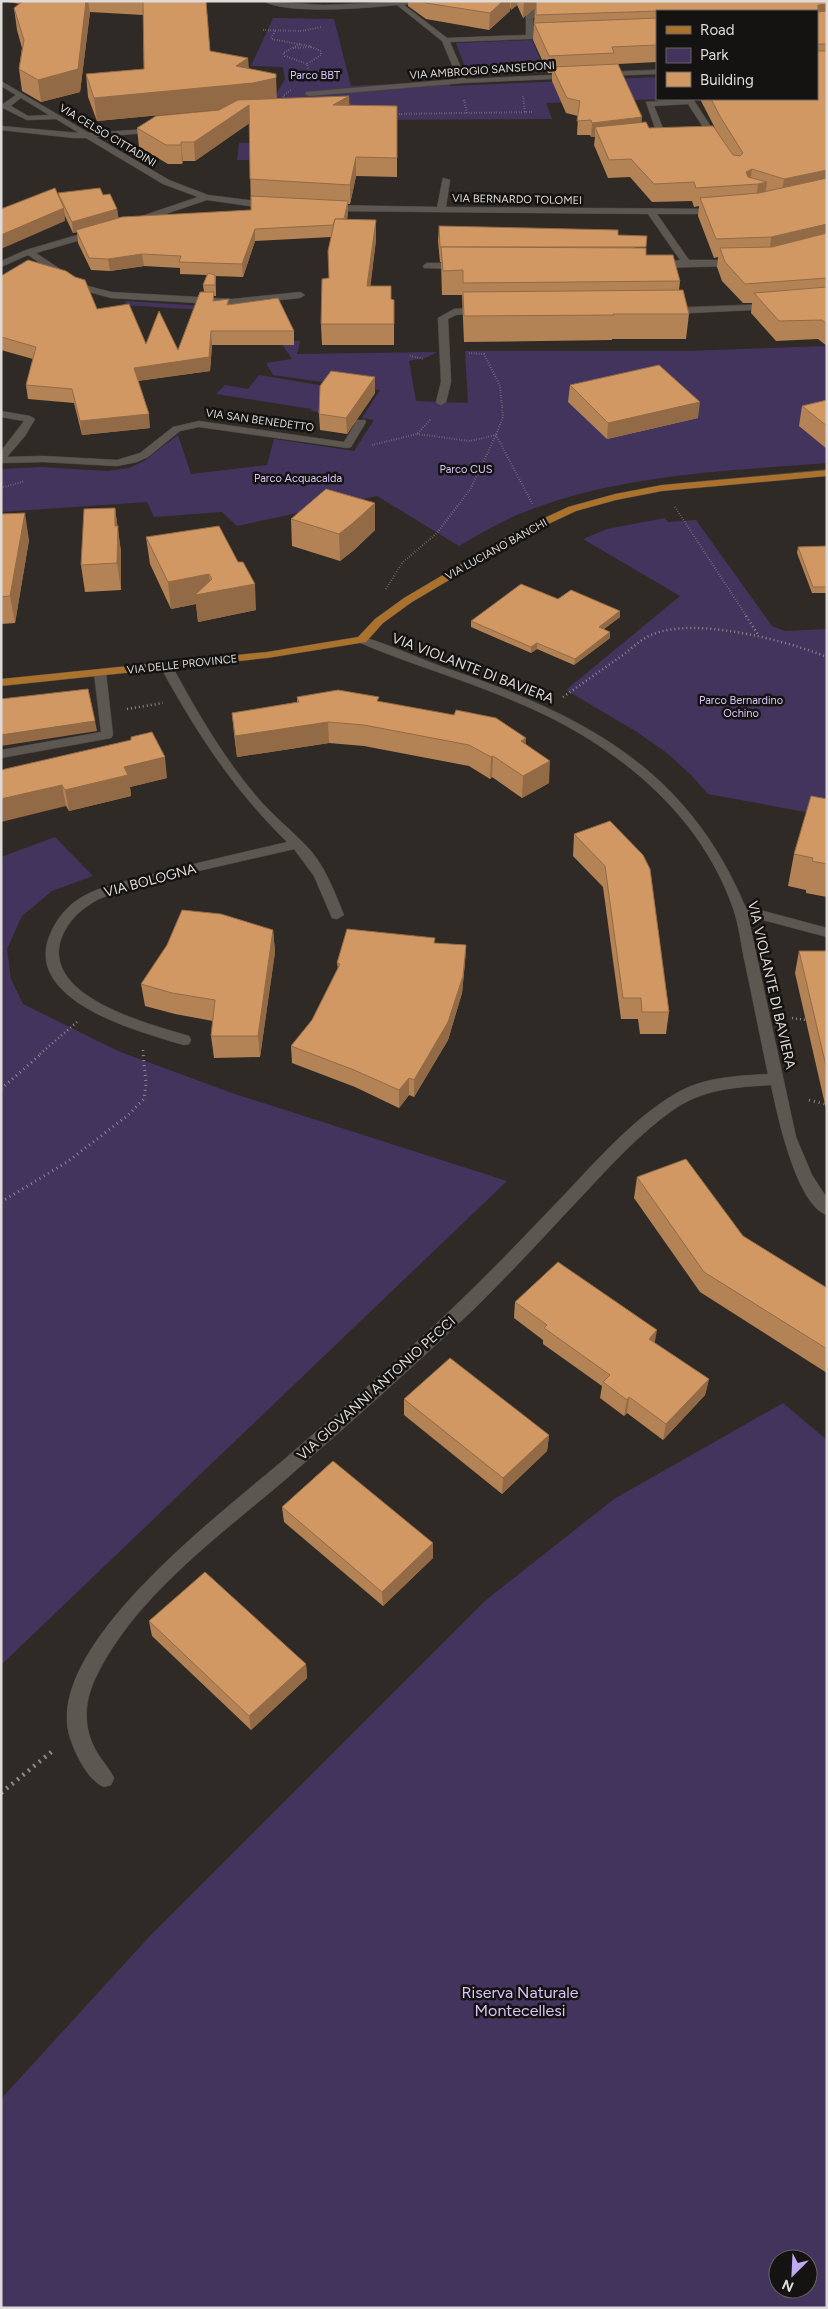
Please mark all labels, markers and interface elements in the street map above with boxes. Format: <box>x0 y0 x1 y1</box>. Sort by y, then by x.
legend <box>656 10 818 100</box>
text: Road <box>700 21 735 39</box>
text: Park <box>700 46 729 64</box>
street label: VIA AMBROGIO SANSEDONI <box>409 59 555 82</box>
park label: Parco BBT <box>290 69 340 82</box>
text: Building <box>700 71 754 89</box>
street label: VIA CELSO CITTADINI <box>57 101 159 170</box>
street label: VIA BERNARDO TOLOMEI <box>452 192 582 207</box>
street label: VIA SAN BENEDETTO <box>205 406 315 435</box>
park label: Parco CUS <box>439 463 493 476</box>
park label: Parco Acquacalda <box>254 472 342 485</box>
street label: VIA LUCIANO BANCHI <box>443 516 549 583</box>
street label: VIA VIOLANTE DI BAVIERA <box>389 630 557 707</box>
street label: VIA DELLE PROVINCE <box>126 652 238 677</box>
park label: Parco Bernardino Ochino <box>699 694 783 720</box>
street label: VIA BOLOGNA <box>102 860 199 901</box>
street label: VIA VIOLANTE DI BAVIERA <box>744 899 799 1071</box>
street label: VIA GIOVANNI ANTONIO PECCI <box>294 1313 459 1464</box>
park label: Riserva Naturale Montecellesi <box>462 1983 579 2020</box>
north arrow <box>768 2249 818 2299</box>
text: N <box>780 2275 796 2295</box>

